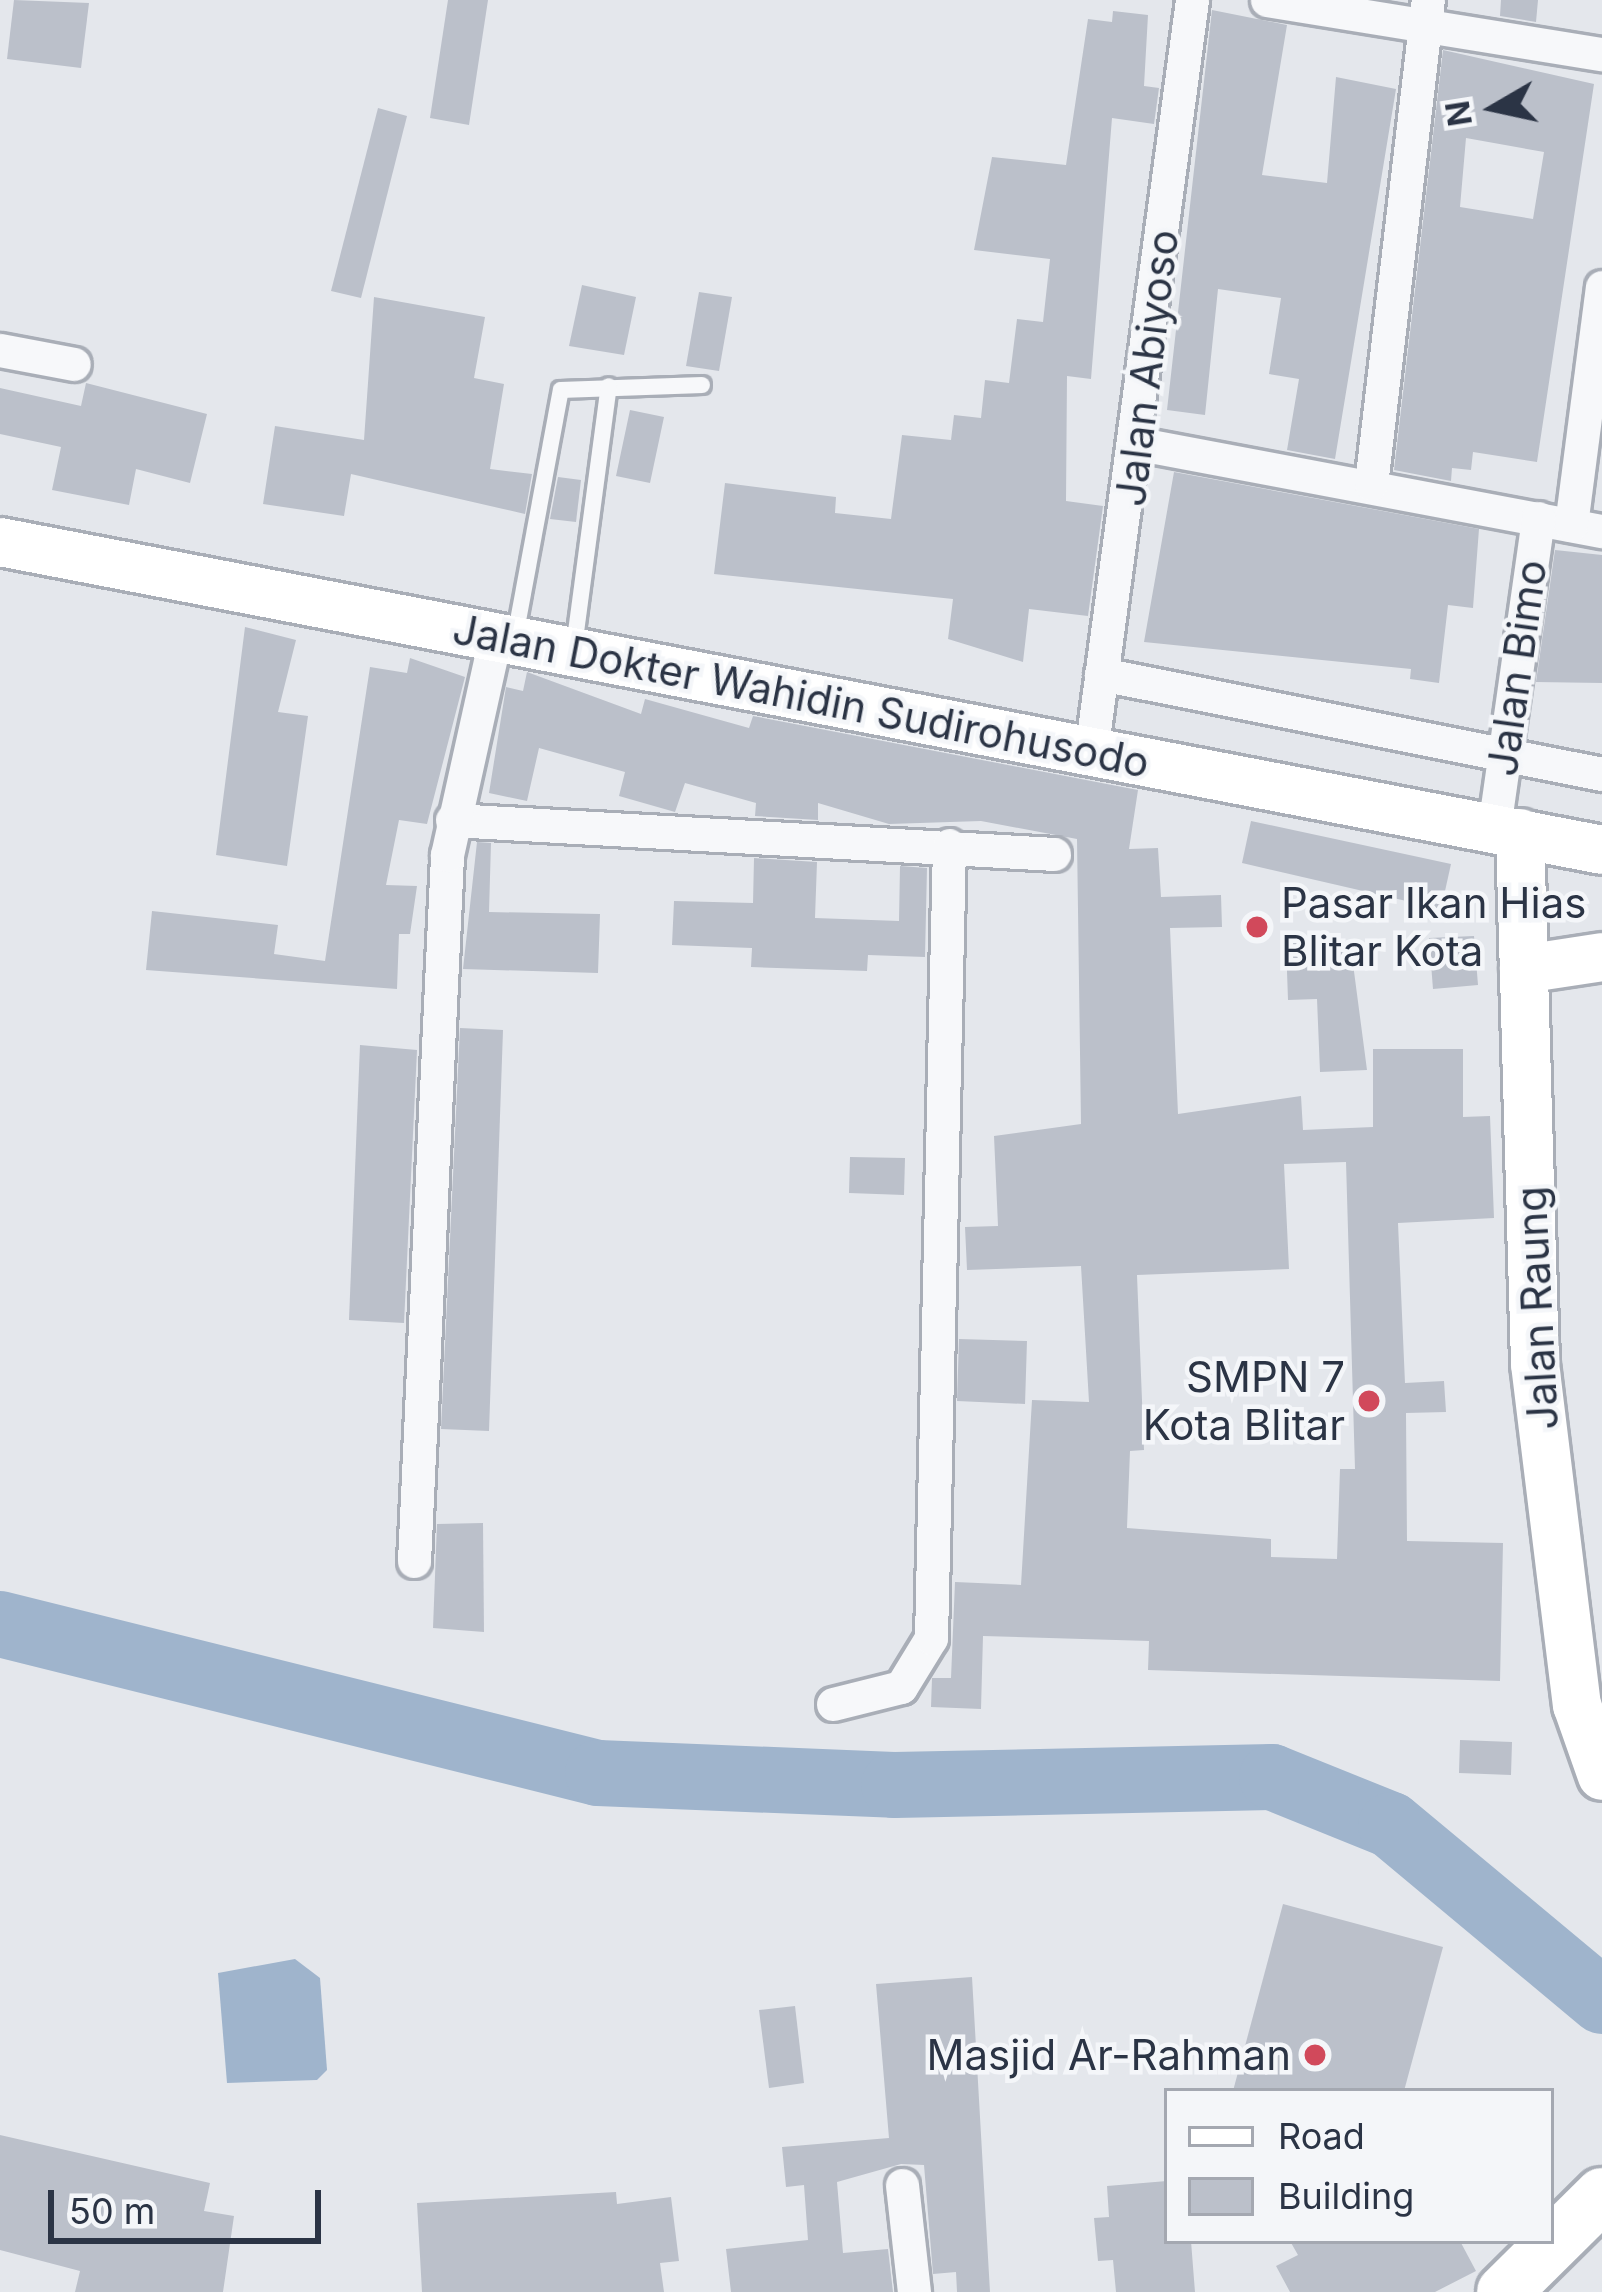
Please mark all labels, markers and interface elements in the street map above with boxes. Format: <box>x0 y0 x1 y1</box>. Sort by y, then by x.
north arrow <box>1434 48 1554 168</box>
text: N <box>1437 98 1480 129</box>
street label: Jalan Abiyoso <box>1105 227 1189 509</box>
street label: Jalan Bimo <box>1477 557 1557 779</box>
street label: Jalan Dokter Wahidin Sudirohusodo <box>449 604 1153 788</box>
place label: Pasar Ikan Hias Blitar Kota <box>1281 878 1586 976</box>
marker: Pasar Ikan Hias Blitar Kota <box>1244 914 1270 940</box>
street label: Jalan Raung <box>1505 1185 1569 1431</box>
place label: SMPN 7 Kota Blitar <box>1143 1352 1345 1450</box>
marker: SMPN 7 Kota Blitar <box>1356 1388 1382 1414</box>
place label: Masjid Ar-Rahman <box>927 2030 1291 2080</box>
marker: Masjid Ar-Rahman <box>1302 2042 1328 2068</box>
legend <box>1164 2088 1554 2244</box>
text: Road <box>1278 2114 1365 2158</box>
scale bar <box>54 2166 327 2240</box>
text: Building <box>1278 2174 1414 2218</box>
text: 50 m <box>69 2189 155 2233</box>

